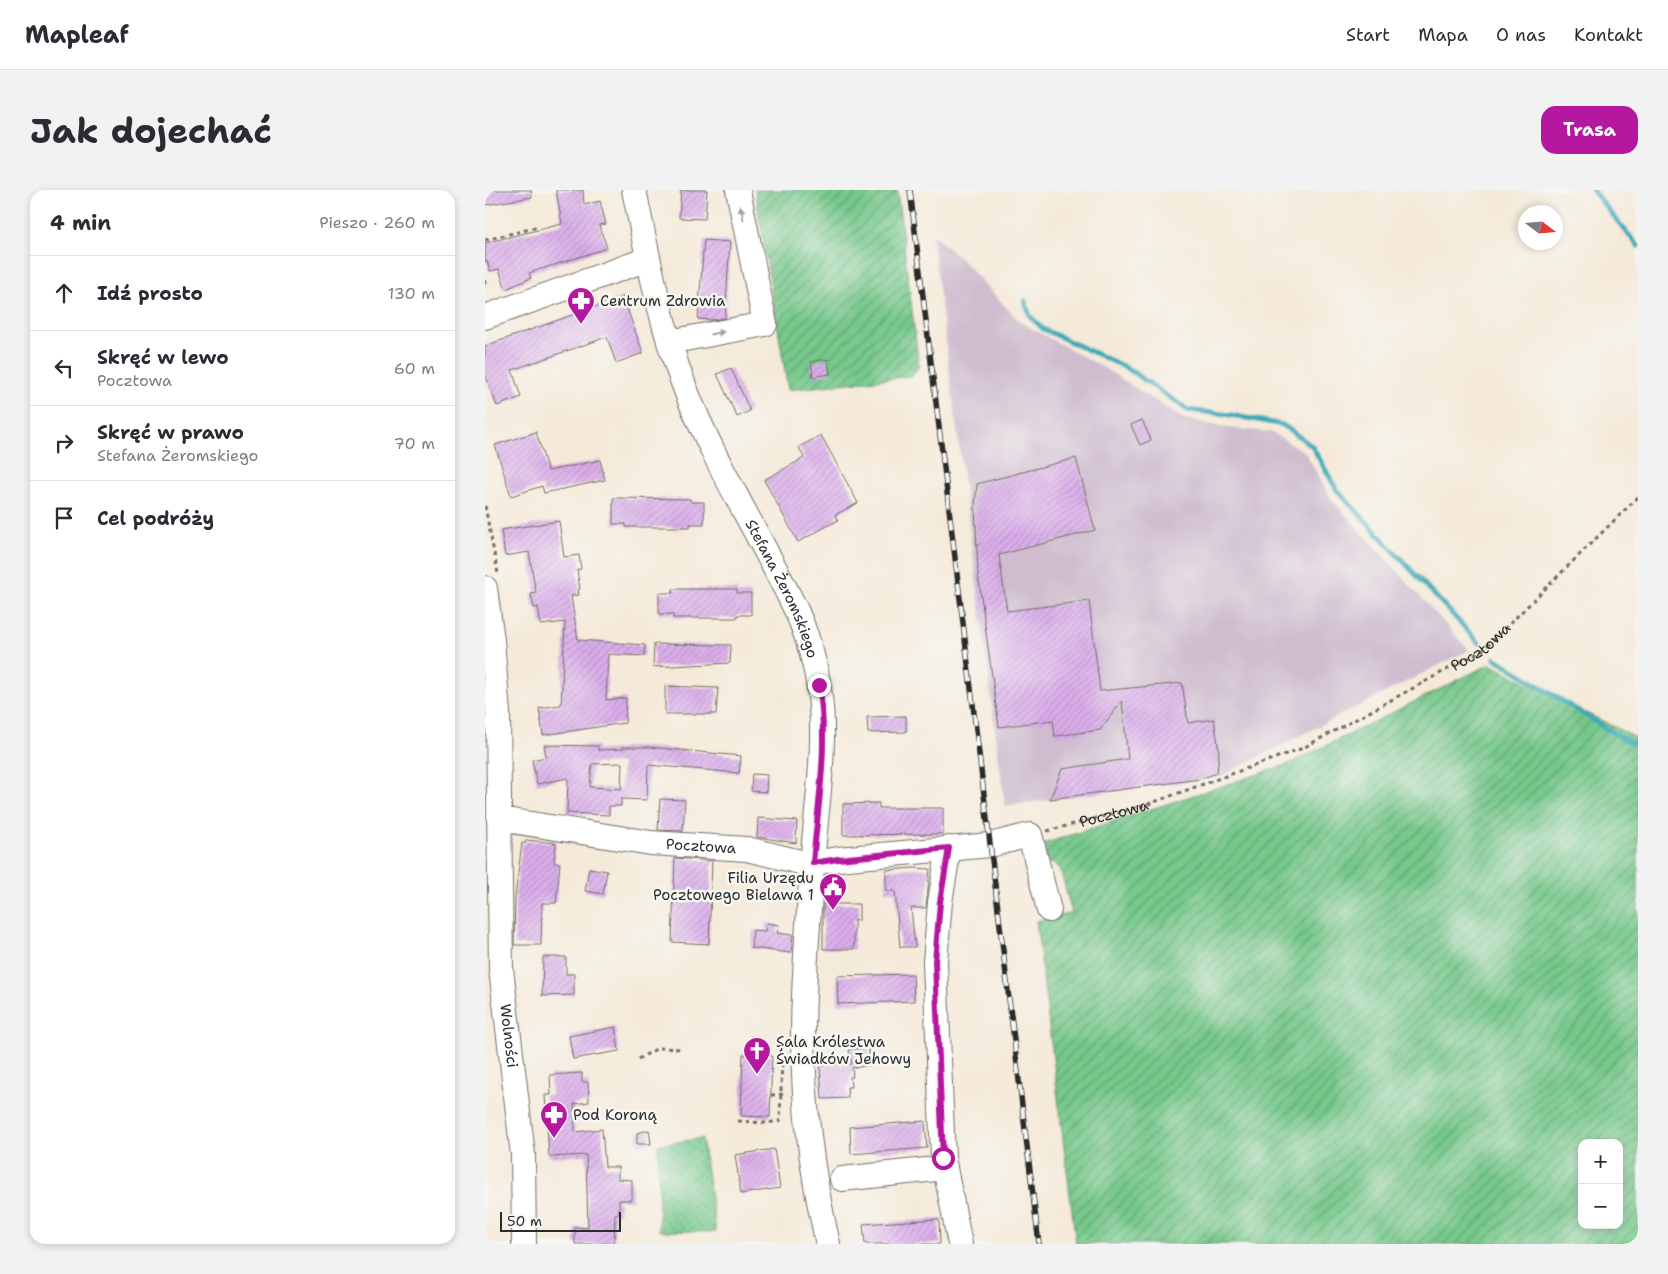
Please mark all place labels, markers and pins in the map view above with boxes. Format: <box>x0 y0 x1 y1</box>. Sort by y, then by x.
pharmacy icon: Centrum Zdrowia <box>566 286 596 325</box>
place label: Centrum Zdrowia <box>600 291 726 311</box>
place label: Filia Urzędu Pocztowego Bielawa 1 <box>653 868 814 905</box>
public building icon: Filia Urzędu Pocztowego Bielawa 1 <box>818 872 848 911</box>
place label: Sala Królestwa Świadków Jehowy <box>776 1032 911 1069</box>
church icon: Sala Królestwa Świadków Jehowy <box>742 1036 772 1075</box>
pharmacy icon: Pod Koroną <box>539 1100 569 1139</box>
place label: Pod Koroną <box>573 1105 657 1125</box>

